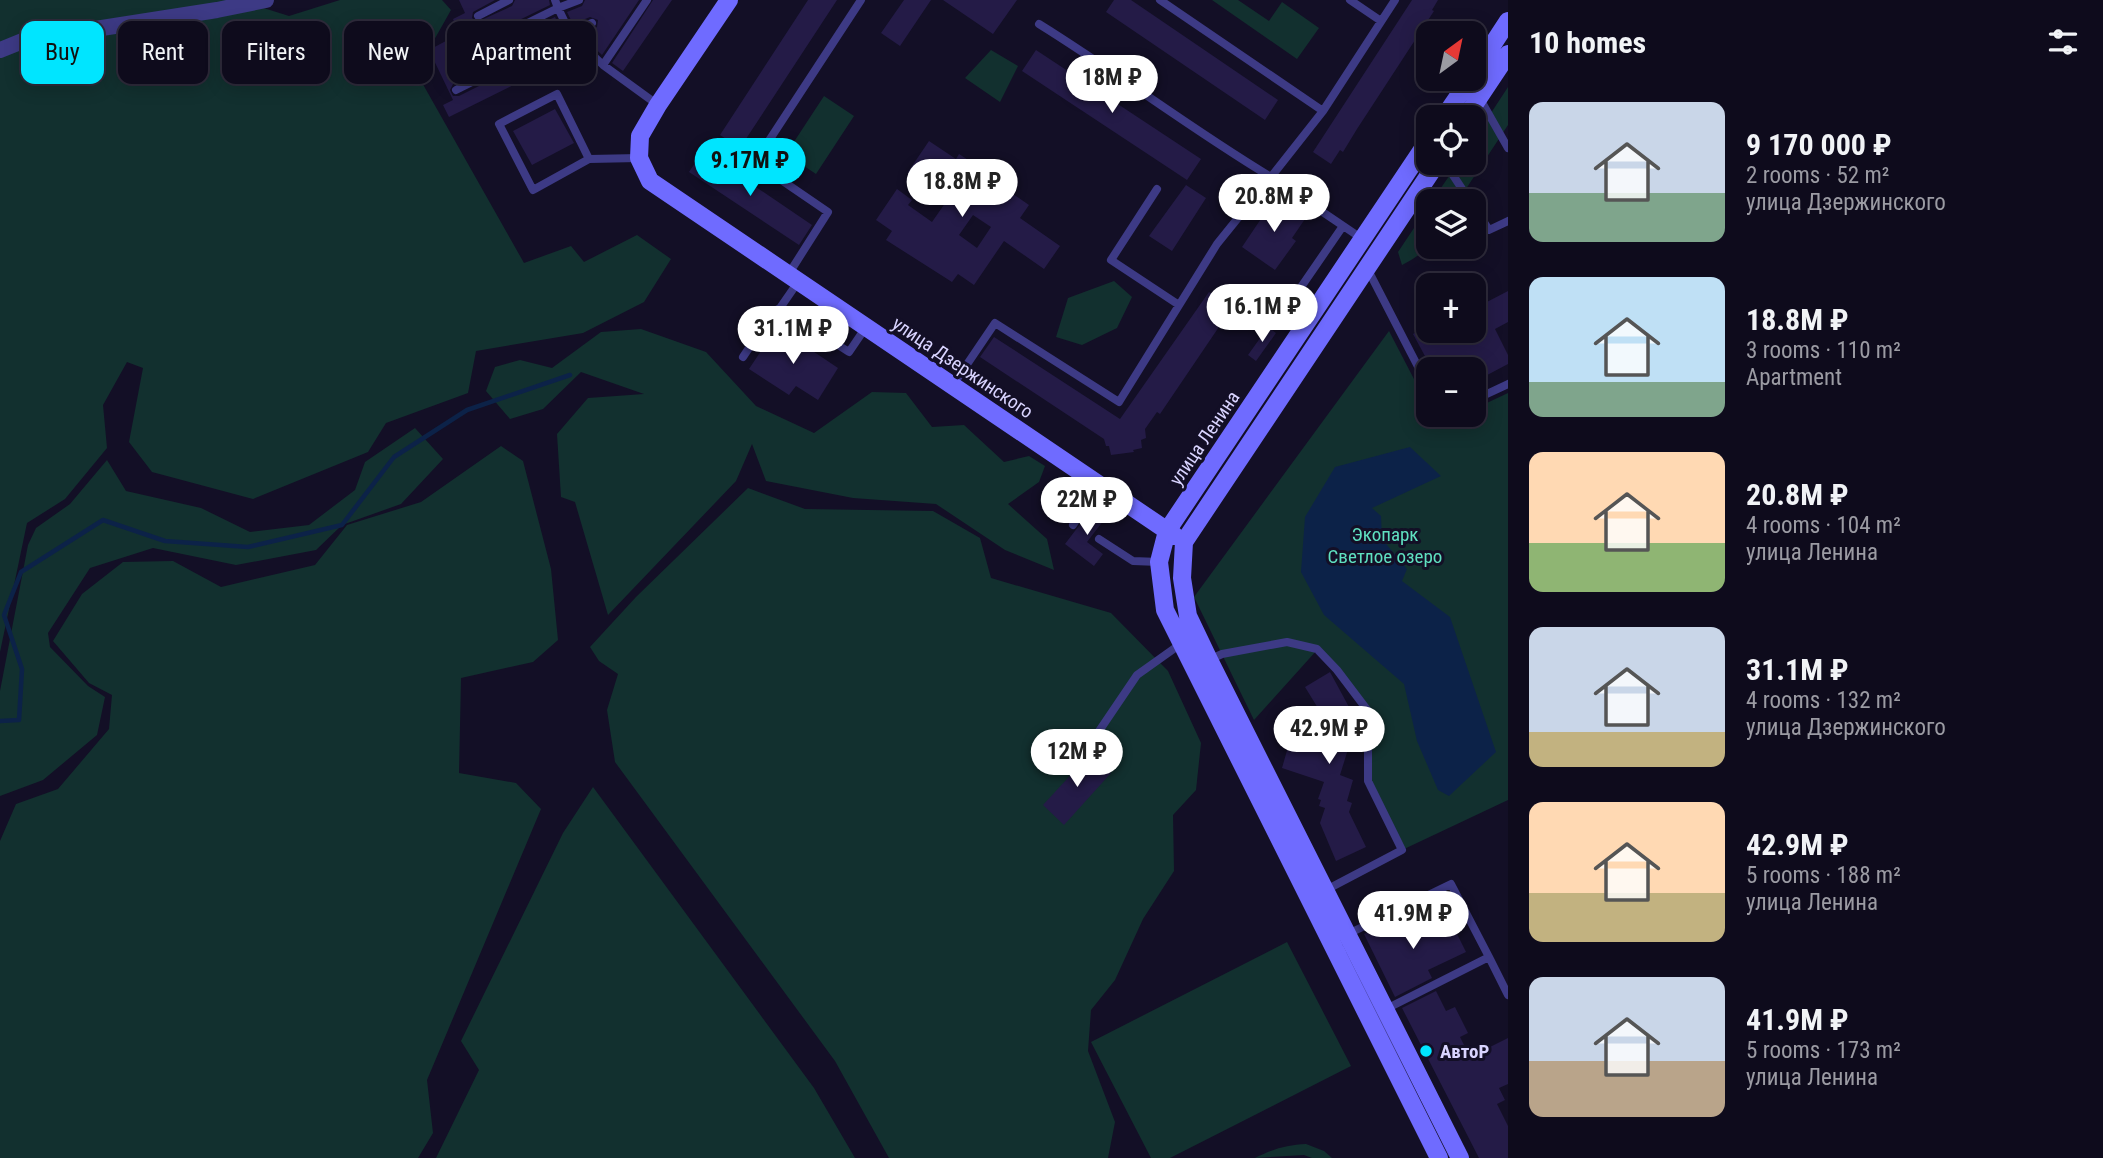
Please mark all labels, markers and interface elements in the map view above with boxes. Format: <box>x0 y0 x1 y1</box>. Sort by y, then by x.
chip: Buy <box>21 21 104 84</box>
chip: Rent <box>118 21 208 84</box>
chip: Filters <box>222 21 330 84</box>
chip: New <box>344 21 433 84</box>
chip: Apartment <box>447 21 596 84</box>
north arrow <box>1416 21 1486 91</box>
map controls <box>1416 21 1486 427</box>
icon: filters <box>2044 23 2082 61</box>
text: 10 homes <box>1529 25 1646 60</box>
pin: 18M ₽ <box>1063 55 1161 115</box>
text: 18M ₽ <box>1082 64 1142 91</box>
button: locate <box>1416 105 1486 175</box>
text: 9 170 000 ₽ <box>1746 127 1892 162</box>
icon: home <box>1585 130 1669 214</box>
pin: 9.17M ₽ <box>685 138 815 198</box>
text: 9.17M ₽ <box>711 147 789 174</box>
pin: 18.8M ₽ <box>897 160 1027 219</box>
text: 2 rooms · 52 m² <box>1746 162 1889 189</box>
text: 18.8M ₽ <box>923 168 1001 195</box>
pin: 20.8M ₽ <box>1209 174 1339 234</box>
text: 20.8M ₽ <box>1235 183 1313 210</box>
button: layers <box>1416 189 1486 259</box>
text: улица Дзержинского <box>1746 189 1946 216</box>
button: + <box>1416 273 1486 343</box>
pin: 16.1M ₽ <box>1197 284 1327 344</box>
text: 16.1M ₽ <box>1223 293 1301 320</box>
text: 18.8M ₽ <box>1746 302 1849 337</box>
icon: home <box>1585 305 1669 389</box>
pin: 31.1M ₽ <box>728 306 858 366</box>
street label: улица Дзержинского <box>888 312 1038 423</box>
text: 31.1M ₽ <box>754 315 832 342</box>
text: 3 rooms · 110 m² <box>1746 337 1901 364</box>
button: − <box>1416 357 1486 427</box>
text: Apartment <box>1746 364 1842 391</box>
street label: улица Ленина <box>1164 387 1244 490</box>
pin: 22M ₽ <box>1038 477 1136 537</box>
text: 20.8M ₽ <box>1746 477 1849 512</box>
icon: home <box>1585 480 1669 564</box>
text: 22M ₽ <box>1057 486 1117 513</box>
text: 4 rooms · 104 m² <box>1746 512 1901 539</box>
park label: Экопарк Светлое озеро <box>1328 523 1442 568</box>
text: улица Ленина <box>1746 539 1878 566</box>
text: 31.1M ₽ <box>1746 652 1849 687</box>
icon: home <box>1585 655 1669 739</box>
text: 4 rooms · 132 m² <box>1746 687 1901 714</box>
pin: 42.9M ₽ <box>1264 706 1394 766</box>
text: улица Дзержинского <box>1746 714 1946 741</box>
text: 42.9M ₽ <box>1290 715 1368 742</box>
pin: 12M ₽ <box>1028 730 1126 789</box>
text: 12M ₽ <box>1047 738 1107 765</box>
text: 42.9M ₽ <box>1746 827 1849 862</box>
icon: home <box>1585 830 1669 914</box>
text: 5 rooms · 188 m² <box>1746 862 1901 889</box>
text: улица Ленина <box>1746 889 1878 916</box>
pin: 41.9M ₽ <box>1348 892 1478 951</box>
text: 41.9M ₽ <box>1374 900 1452 927</box>
text: 41.9M ₽ <box>1746 1002 1849 1037</box>
icon: home <box>1585 1005 1669 1089</box>
text: 5 rooms · 173 m² <box>1746 1037 1901 1064</box>
place label: АвтоР <box>1440 1040 1489 1063</box>
marker: АвтоР <box>1418 1043 1434 1059</box>
text: улица Ленина <box>1746 1064 1878 1091</box>

